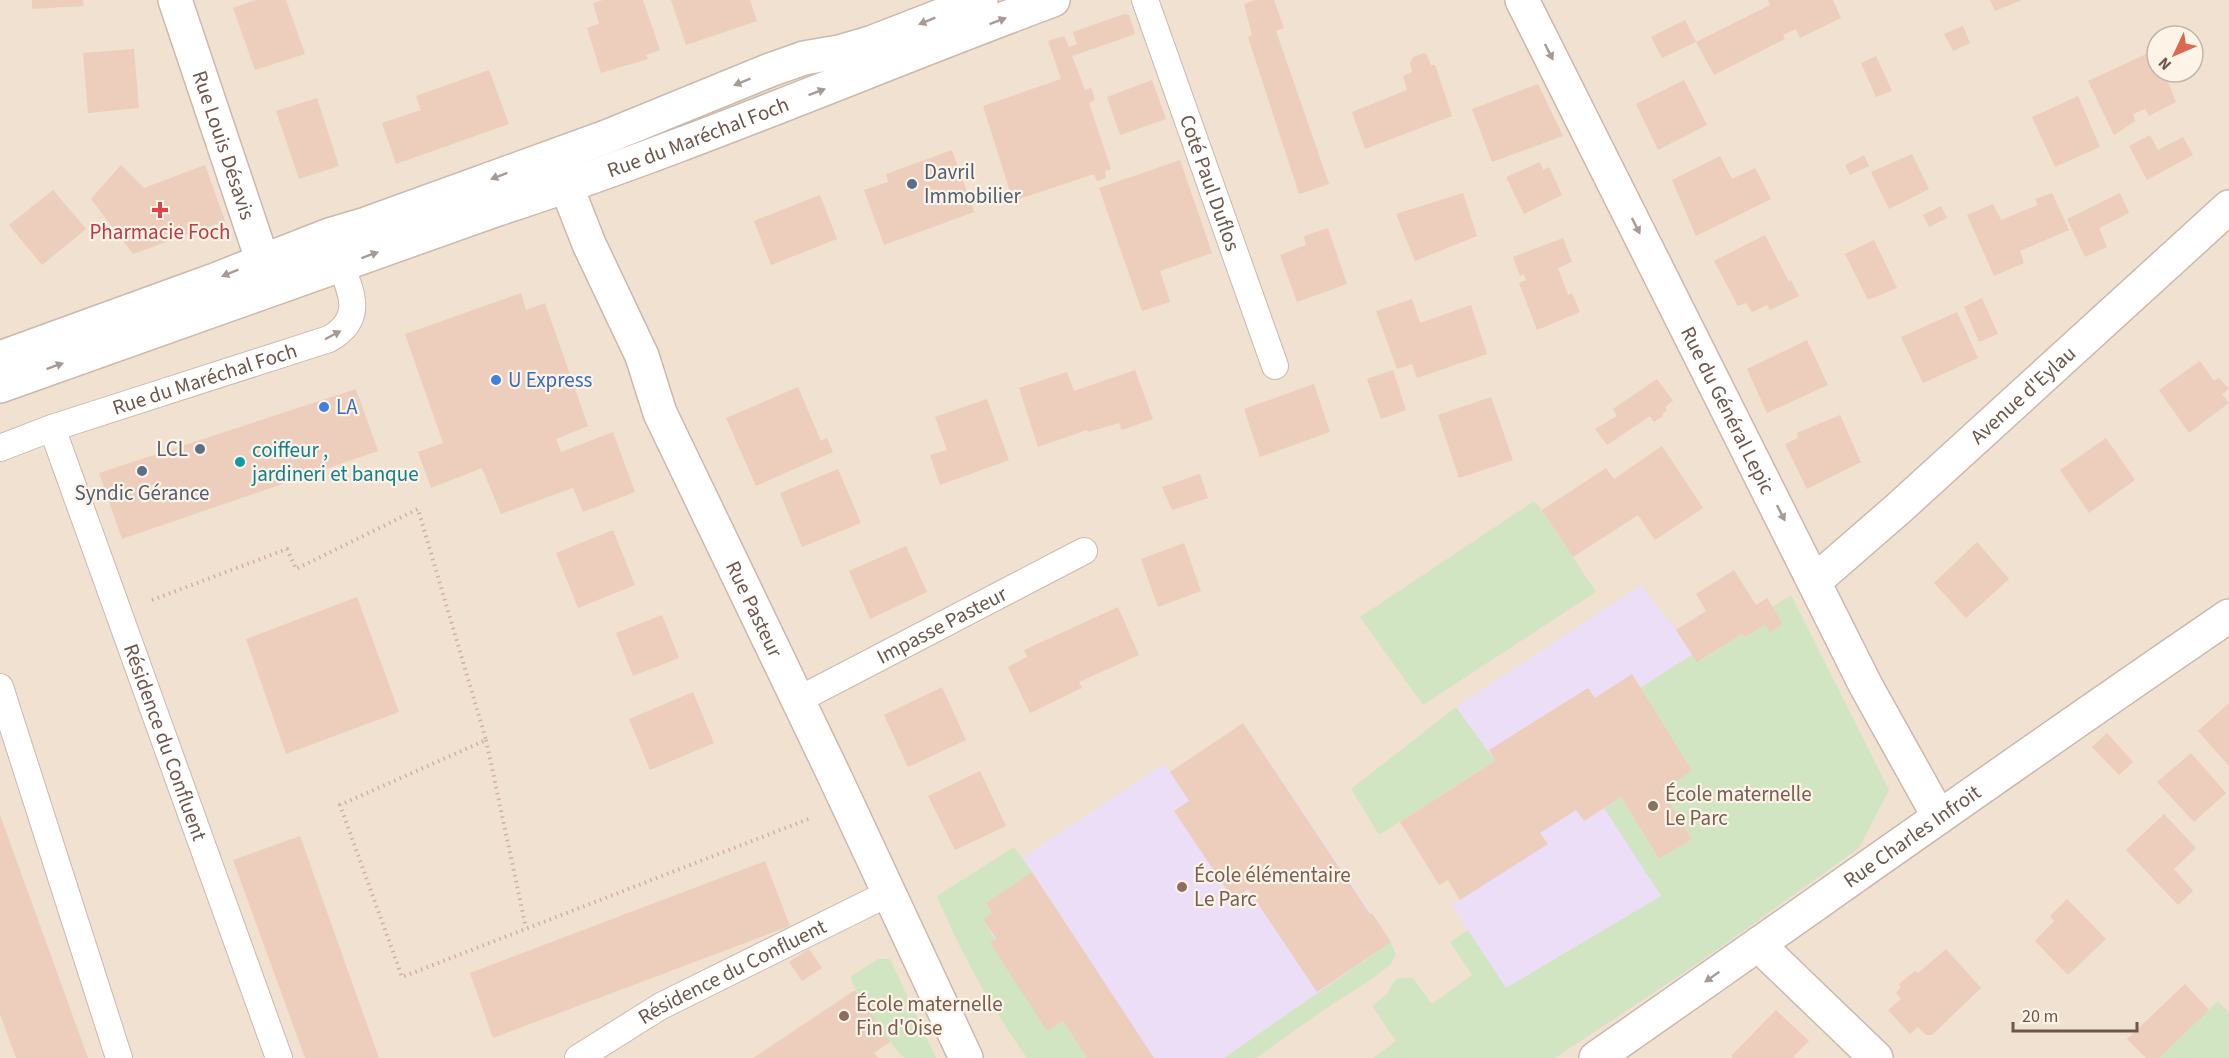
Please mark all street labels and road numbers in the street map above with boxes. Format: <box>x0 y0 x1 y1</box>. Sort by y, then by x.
street label: Rue Louis Désavis <box>185 67 263 224</box>
street label: Rue du Maréchal Foch <box>603 89 793 185</box>
street label: Coté Paul Duflos <box>1172 110 1248 255</box>
street label: Rue du Général Lepic <box>1673 321 1783 500</box>
street label: Rue du Maréchal Foch <box>108 335 301 423</box>
street label: Avenue d'Eylau <box>1963 339 2082 451</box>
street label: Rue Pasteur <box>718 556 791 663</box>
street label: Impasse Pasteur <box>871 578 1013 672</box>
street label: Résidence du Confluent <box>116 639 215 845</box>
street label: Rue Charles Infroit <box>1837 777 1987 895</box>
street label: Résidence du Confluent <box>632 911 832 1032</box>

